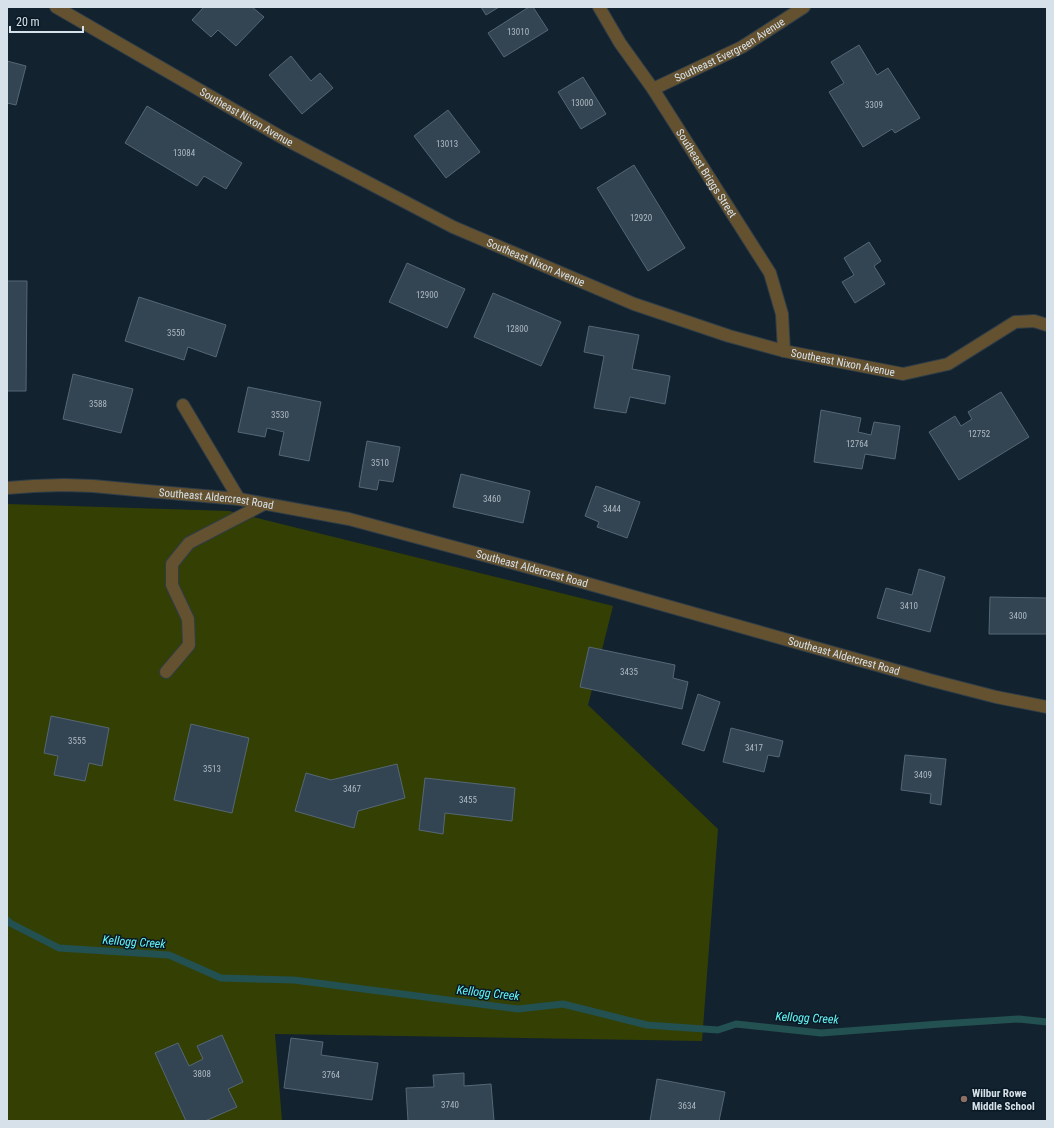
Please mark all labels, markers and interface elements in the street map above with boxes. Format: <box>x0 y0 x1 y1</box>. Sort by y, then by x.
scale bar <box>10 8 83 34</box>
text: 20 m <box>16 15 40 29</box>
street label: Southeast Evergreen Avenue <box>672 15 787 85</box>
house number: 13010 <box>507 27 529 37</box>
street label: Southeast Nixon Avenue <box>197 85 295 149</box>
house number: 13000 <box>571 98 593 108</box>
house number: 3309 <box>865 100 883 110</box>
street label: Southeast Briggs Street <box>673 127 739 220</box>
house number: 13013 <box>436 139 458 149</box>
house number: 13084 <box>173 148 196 158</box>
house number: 12920 <box>630 213 652 223</box>
street label: Southeast Nixon Avenue <box>485 236 587 289</box>
house number: 12900 <box>416 290 438 300</box>
house number: 12800 <box>506 324 528 334</box>
house number: 3550 <box>167 328 185 338</box>
street label: Southeast Nixon Avenue <box>790 346 896 379</box>
house number: 3588 <box>89 399 107 409</box>
house number: 3530 <box>271 410 289 420</box>
house number: 12752 <box>968 429 991 439</box>
house number: 12764 <box>846 439 869 449</box>
house number: 3510 <box>371 458 389 468</box>
street label: Southeast Aldercrest Road <box>158 486 275 512</box>
house number: 3460 <box>483 494 501 504</box>
house number: 3444 <box>603 504 621 514</box>
street label: Southeast Aldercrest Road <box>474 547 589 590</box>
house number: 3410 <box>900 601 918 611</box>
house number: 3400 <box>1009 611 1027 621</box>
street label: Southeast Aldercrest Road <box>786 634 901 678</box>
house number: 3435 <box>620 667 638 677</box>
house number: 3555 <box>68 736 86 746</box>
house number: 3417 <box>745 743 763 753</box>
house number: 3513 <box>203 764 221 774</box>
house number: 3409 <box>914 770 932 780</box>
house number: 3467 <box>343 784 361 794</box>
house number: 3455 <box>459 795 477 805</box>
water label: Kellogg Creek <box>102 933 167 951</box>
water label: Kellogg Creek <box>456 983 521 1003</box>
water label: Kellogg Creek <box>775 1009 840 1027</box>
house number: 3808 <box>193 1069 211 1079</box>
house number: 3764 <box>322 1070 340 1080</box>
place label: Wilbur Rowe Middle School <box>972 1087 1035 1113</box>
marker: Wilbur Rowe Middle School <box>959 1094 969 1104</box>
house number: 3740 <box>441 1100 459 1110</box>
house number: 3634 <box>678 1101 696 1111</box>

